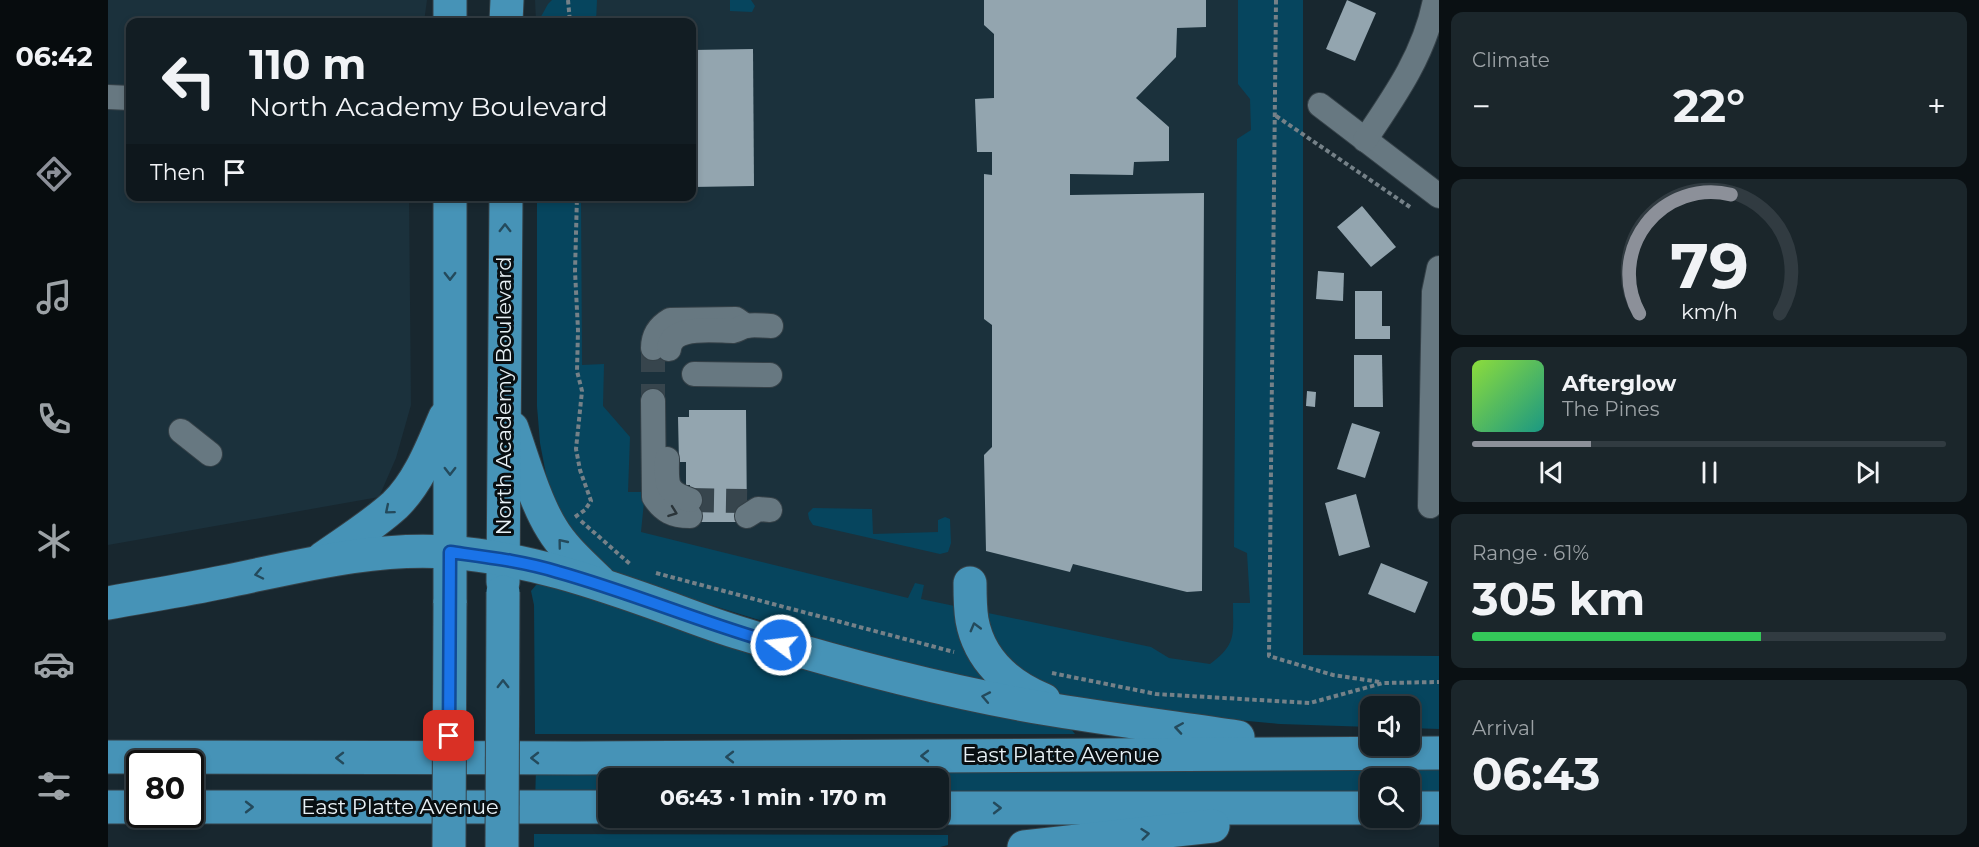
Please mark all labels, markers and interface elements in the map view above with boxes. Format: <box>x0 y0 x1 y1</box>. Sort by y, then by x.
text: 110 m <box>249 38 366 90</box>
text: 06:42 <box>15 40 93 73</box>
icon: left <box>150 42 228 120</box>
text: Climate <box>1472 48 1550 72</box>
text: 22° <box>1673 78 1745 133</box>
text: − <box>1472 86 1491 126</box>
text: + <box>1927 86 1946 126</box>
text: North Academy Boulevard <box>249 90 608 123</box>
icon: directions <box>33 153 75 195</box>
icon: arrive <box>218 156 251 189</box>
text: Then <box>150 159 206 186</box>
one-way arrow <box>499 223 512 232</box>
text: 79 <box>1670 228 1748 304</box>
street label: North Academy Boulevard <box>491 256 516 536</box>
one-way arrow <box>444 271 456 280</box>
icon: music <box>33 276 75 318</box>
text: km/h <box>1680 298 1738 324</box>
text: Afterglow <box>1562 370 1676 397</box>
text: The Pines <box>1562 397 1659 421</box>
icon: phone <box>33 398 75 440</box>
icon: previous <box>1535 456 1568 489</box>
icon: pause <box>1693 456 1726 489</box>
icon: next <box>1851 456 1884 489</box>
one-way arrow <box>444 466 456 475</box>
one-way arrow <box>384 503 395 514</box>
one-way arrow <box>667 505 678 518</box>
icon: climate <box>33 520 75 562</box>
one-way arrow <box>559 539 570 550</box>
text: Range · 61% <box>1472 541 1589 565</box>
one-way arrow <box>255 567 265 580</box>
text: 305 km <box>1472 571 1645 626</box>
position arrow <box>749 613 813 677</box>
one-way arrow <box>970 622 982 633</box>
icon: car <box>33 643 75 685</box>
one-way arrow <box>497 679 509 688</box>
one-way arrow <box>982 691 992 704</box>
map controls <box>1360 696 1420 828</box>
button: sound <box>1360 696 1420 756</box>
pin <box>423 710 474 761</box>
text: Arrival <box>1472 716 1535 740</box>
icon: arrive <box>432 719 465 752</box>
one-way arrow <box>1174 722 1184 735</box>
street label: East Platte Avenue <box>962 742 1160 767</box>
text: 06:43 <box>1472 746 1600 801</box>
speed limit sign: 80 <box>126 750 204 828</box>
one-way arrow <box>921 750 930 762</box>
one-way arrow <box>726 751 735 763</box>
one-way arrow <box>336 752 345 764</box>
one-way arrow <box>531 752 540 764</box>
icon: filters <box>33 765 75 807</box>
button: search <box>1360 768 1420 828</box>
text: 06:43 · 1 min · 170 m <box>660 784 887 811</box>
street label: East Platte Avenue <box>301 794 499 819</box>
one-way arrow <box>244 801 253 813</box>
one-way arrow <box>993 802 1002 814</box>
one-way arrow <box>1140 828 1149 840</box>

